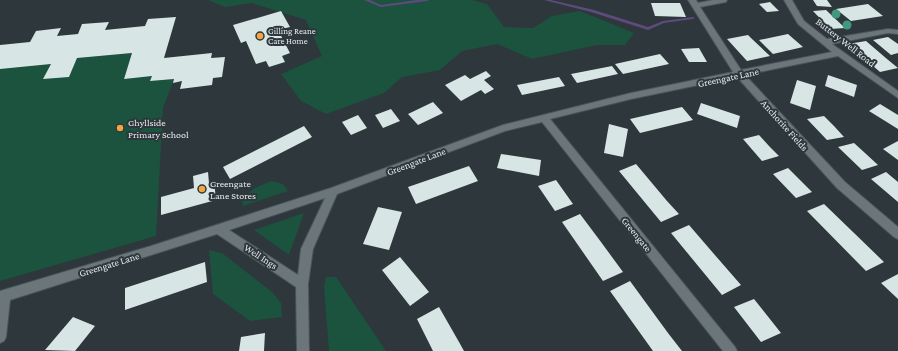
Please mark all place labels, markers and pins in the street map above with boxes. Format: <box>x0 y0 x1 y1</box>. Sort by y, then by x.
place label: Gilling Reane Care Home <box>268 26 316 46</box>
marker: Gilling Reane Care Home <box>255 31 265 41</box>
place label: Ghyllside Primary School <box>128 117 189 140</box>
marker: Ghyllside Primary School <box>115 123 125 133</box>
place label: Greengate Lane Stores <box>210 178 256 201</box>
marker: Greengate Lane Stores <box>197 184 207 194</box>

